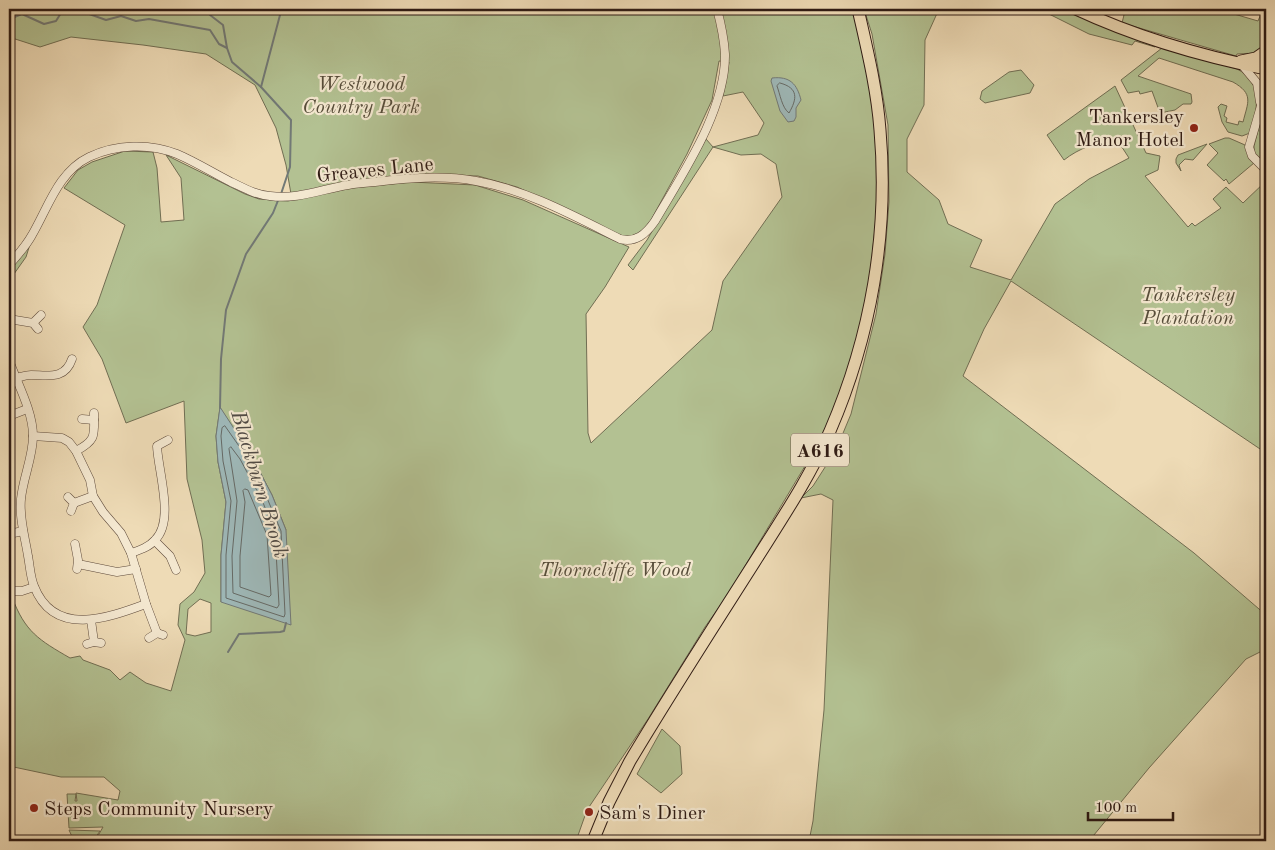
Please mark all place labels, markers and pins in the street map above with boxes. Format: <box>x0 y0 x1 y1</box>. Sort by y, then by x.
place label: Tankersley Manor Hotel <box>1076 108 1184 151</box>
marker: Tankersley Manor Hotel <box>1188 122 1200 134</box>
place label: Steps Community Nursery <box>44 800 274 820</box>
marker: Steps Community Nursery <box>28 802 40 814</box>
place label: Sam's Diner <box>599 804 705 824</box>
marker: Sam's Diner <box>583 806 595 818</box>

